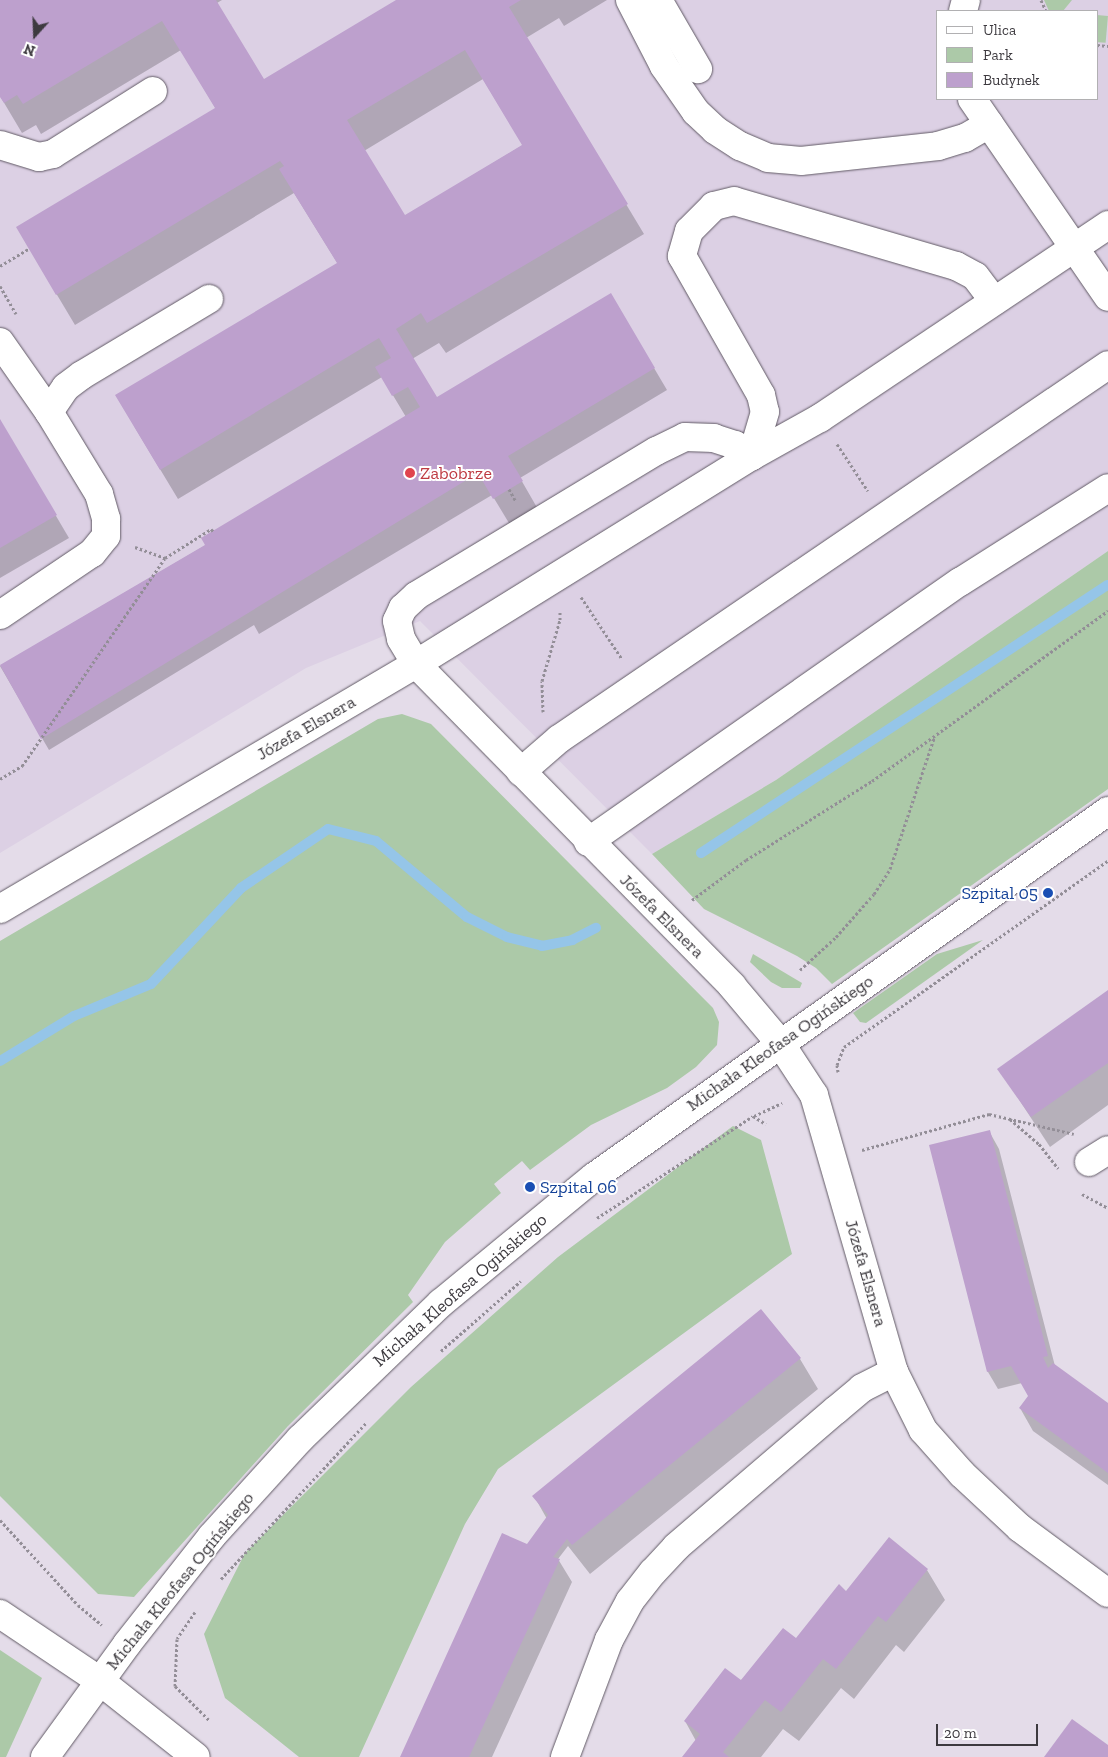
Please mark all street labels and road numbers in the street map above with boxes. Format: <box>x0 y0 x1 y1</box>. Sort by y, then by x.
street label: Józefa Elsnera <box>253 691 359 765</box>
street label: Józefa Elsnera <box>615 869 709 963</box>
street label: Michała Kleofasa Ogińskiego <box>682 970 878 1116</box>
street label: Michała Kleofasa Ogińskiego <box>369 1209 551 1371</box>
street label: Józefa Elsnera <box>840 1217 892 1329</box>
street label: Michała Kleofasa Ogińskiego <box>101 1488 259 1674</box>

